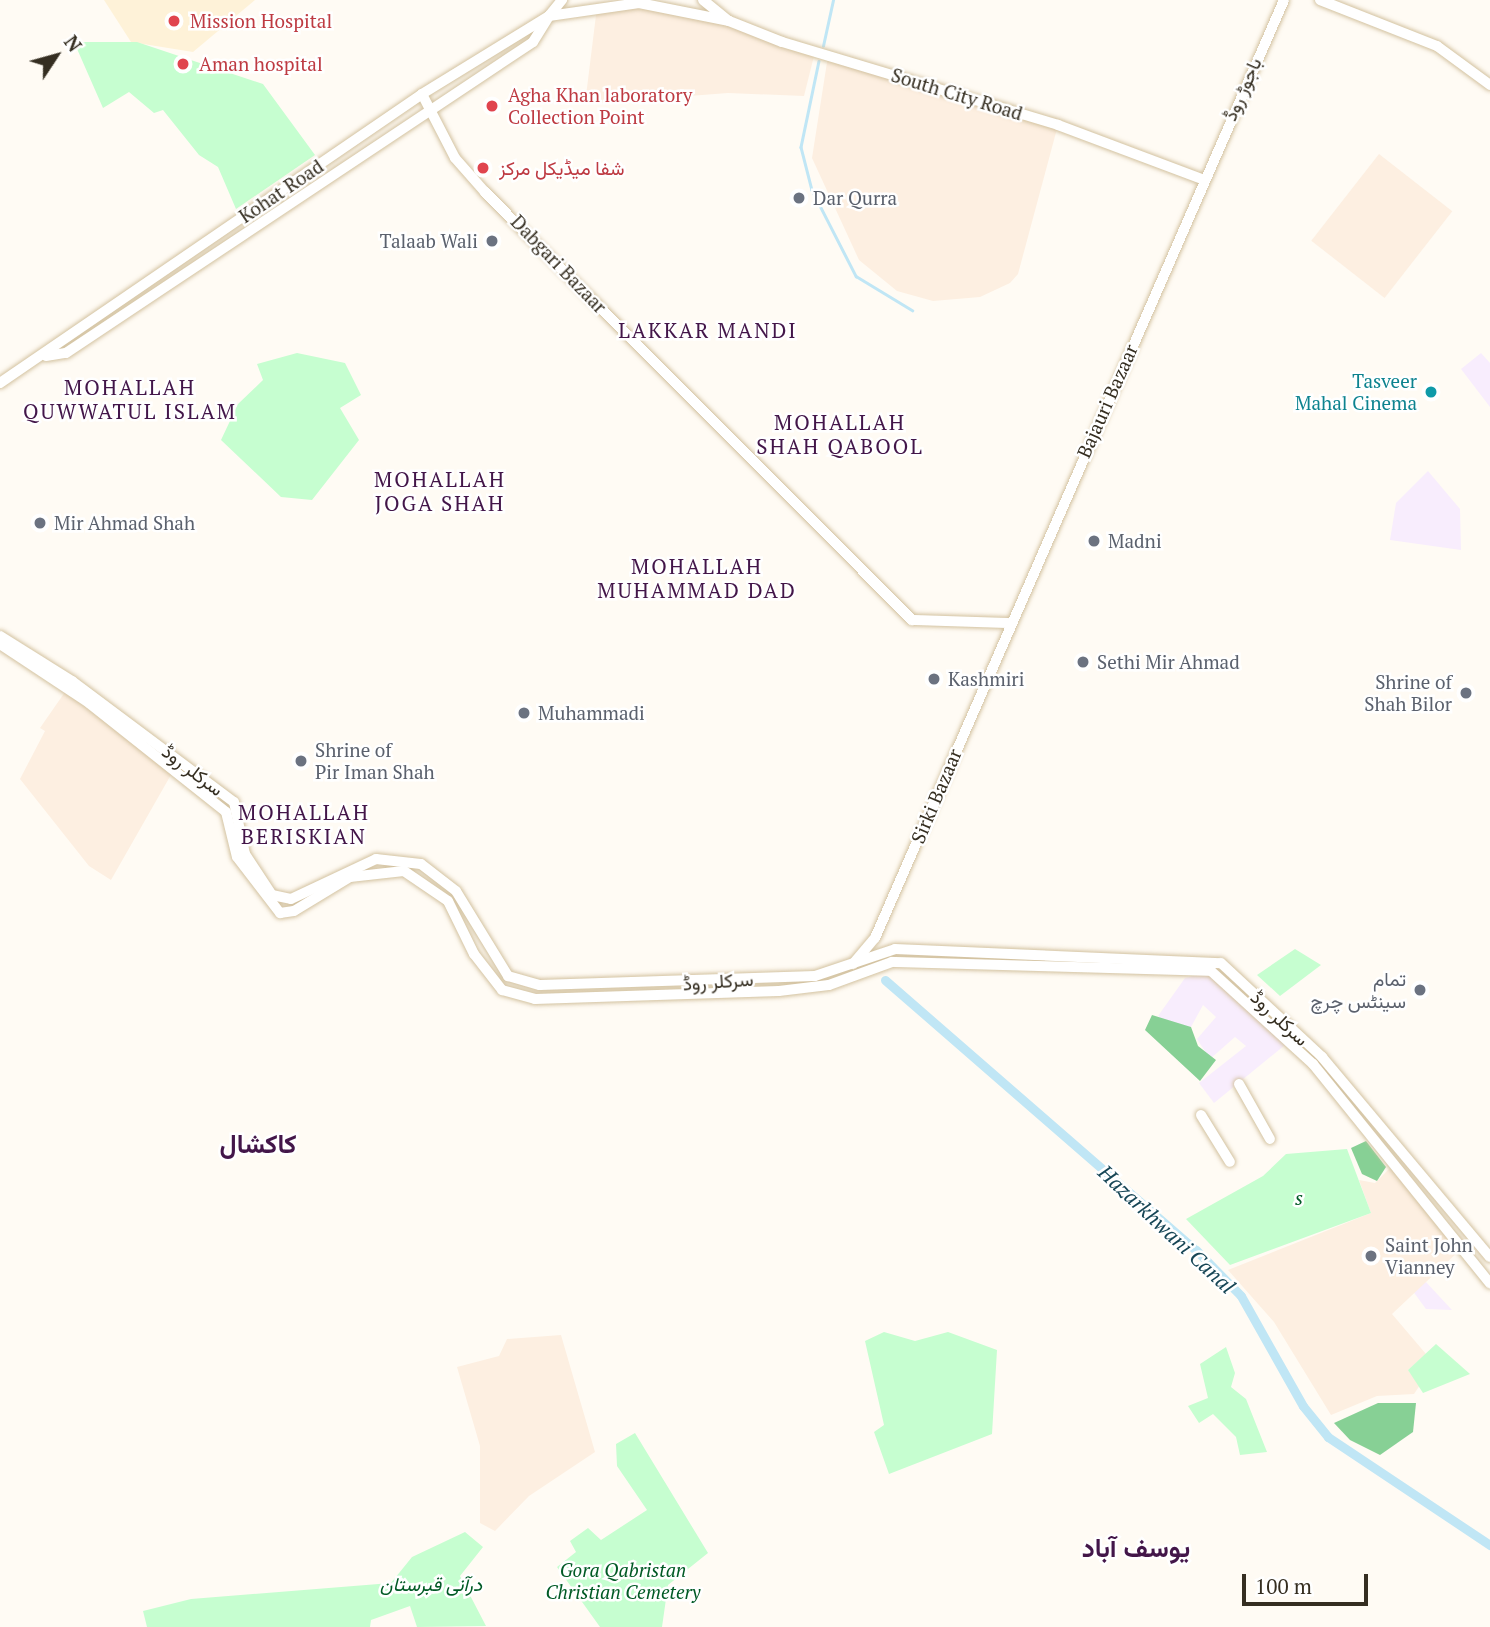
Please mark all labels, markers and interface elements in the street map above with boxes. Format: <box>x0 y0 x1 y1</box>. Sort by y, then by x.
place label: Mission Hospital <box>190 10 332 32</box>
marker: Mission Hospital <box>164 11 184 31</box>
north arrow <box>21 21 91 91</box>
text: N <box>59 30 88 57</box>
place label: Aman hospital <box>199 53 323 75</box>
marker: Aman hospital <box>173 54 193 74</box>
street label: باجوڑ روڈ <box>1218 54 1266 124</box>
street label: South City Road <box>889 63 1025 125</box>
place label: Agha Khan laboratory Collection Point <box>508 84 692 128</box>
marker: Agha Khan laboratory Collection Point <box>482 96 502 116</box>
street label: Kohat Road <box>235 155 327 227</box>
place label: شفا میڈیکل مركز <box>499 157 625 179</box>
marker: شفا میڈیکل مركز <box>473 158 493 178</box>
place label: Dar Qurra <box>813 187 897 209</box>
marker: Dar Qurra <box>791 190 807 206</box>
street label: Dabgari Bazaar <box>506 210 612 318</box>
place label: Talaab Wali <box>380 230 478 252</box>
marker: Talaab Wali <box>484 233 500 249</box>
district label: LAKKAR MANDI <box>620 317 796 343</box>
street label: Bajauri Bazaar <box>1072 341 1142 461</box>
place label: Tasveer Mahal Cinema <box>1295 370 1417 414</box>
district label: MOHALLAH QUWWATUL ISLAM <box>25 374 235 424</box>
marker: Tasveer Mahal Cinema <box>1423 384 1439 400</box>
district label: MOHALLAH SHAH QABOOL <box>758 409 922 459</box>
district label: MOHALLAH JOGA SHAH <box>375 466 505 516</box>
place label: Mir Ahmad Shah <box>54 512 195 534</box>
marker: Mir Ahmad Shah <box>32 515 48 531</box>
place label: Madni <box>1108 530 1162 552</box>
marker: Madni <box>1086 533 1102 549</box>
district label: MOHALLAH MUHAMMAD DAD <box>599 553 795 603</box>
place label: Sethi Mir Ahmad <box>1097 651 1240 673</box>
marker: Sethi Mir Ahmad <box>1075 654 1091 670</box>
place label: Kashmiri <box>948 668 1024 690</box>
marker: Kashmiri <box>926 671 942 687</box>
place label: Shrine of Shah Bilor <box>1364 671 1452 715</box>
marker: Shrine of Shah Bilor <box>1458 685 1474 701</box>
place label: Muhammadi <box>538 702 645 724</box>
marker: Muhammadi <box>516 705 532 721</box>
place label: Shrine of Pir Iman Shah <box>315 739 435 783</box>
street label: سرکلر روڈ <box>158 740 228 800</box>
street label: Sirki Bazaar <box>906 745 966 847</box>
marker: Shrine of Pir Iman Shah <box>293 753 309 769</box>
district label: MOHALLAH BERISKIAN <box>239 799 369 849</box>
street label: سرکلر روڈ <box>682 967 754 995</box>
place label: تمام سینٹس چرچ <box>1310 968 1406 1012</box>
marker: تمام سینٹس چرچ <box>1412 982 1428 998</box>
street label: سرکلر روڈ <box>1246 986 1314 1050</box>
district label: کاکشال <box>219 1128 297 1160</box>
water label: Hazarkhwani Canal <box>1094 1159 1240 1299</box>
park label: s <box>1295 1187 1303 1209</box>
place label: Saint John Vianney <box>1385 1234 1473 1278</box>
marker: Saint John Vianney <box>1363 1248 1379 1264</box>
district label: یوسف آباد <box>1082 1532 1190 1564</box>
park label: Gora Qabristan Christian Cemetery <box>545 1559 701 1603</box>
scale bar <box>1245 1560 1371 1604</box>
text: 100 m <box>1255 1572 1312 1600</box>
park label: درآنی قبرستان <box>380 1573 482 1595</box>

